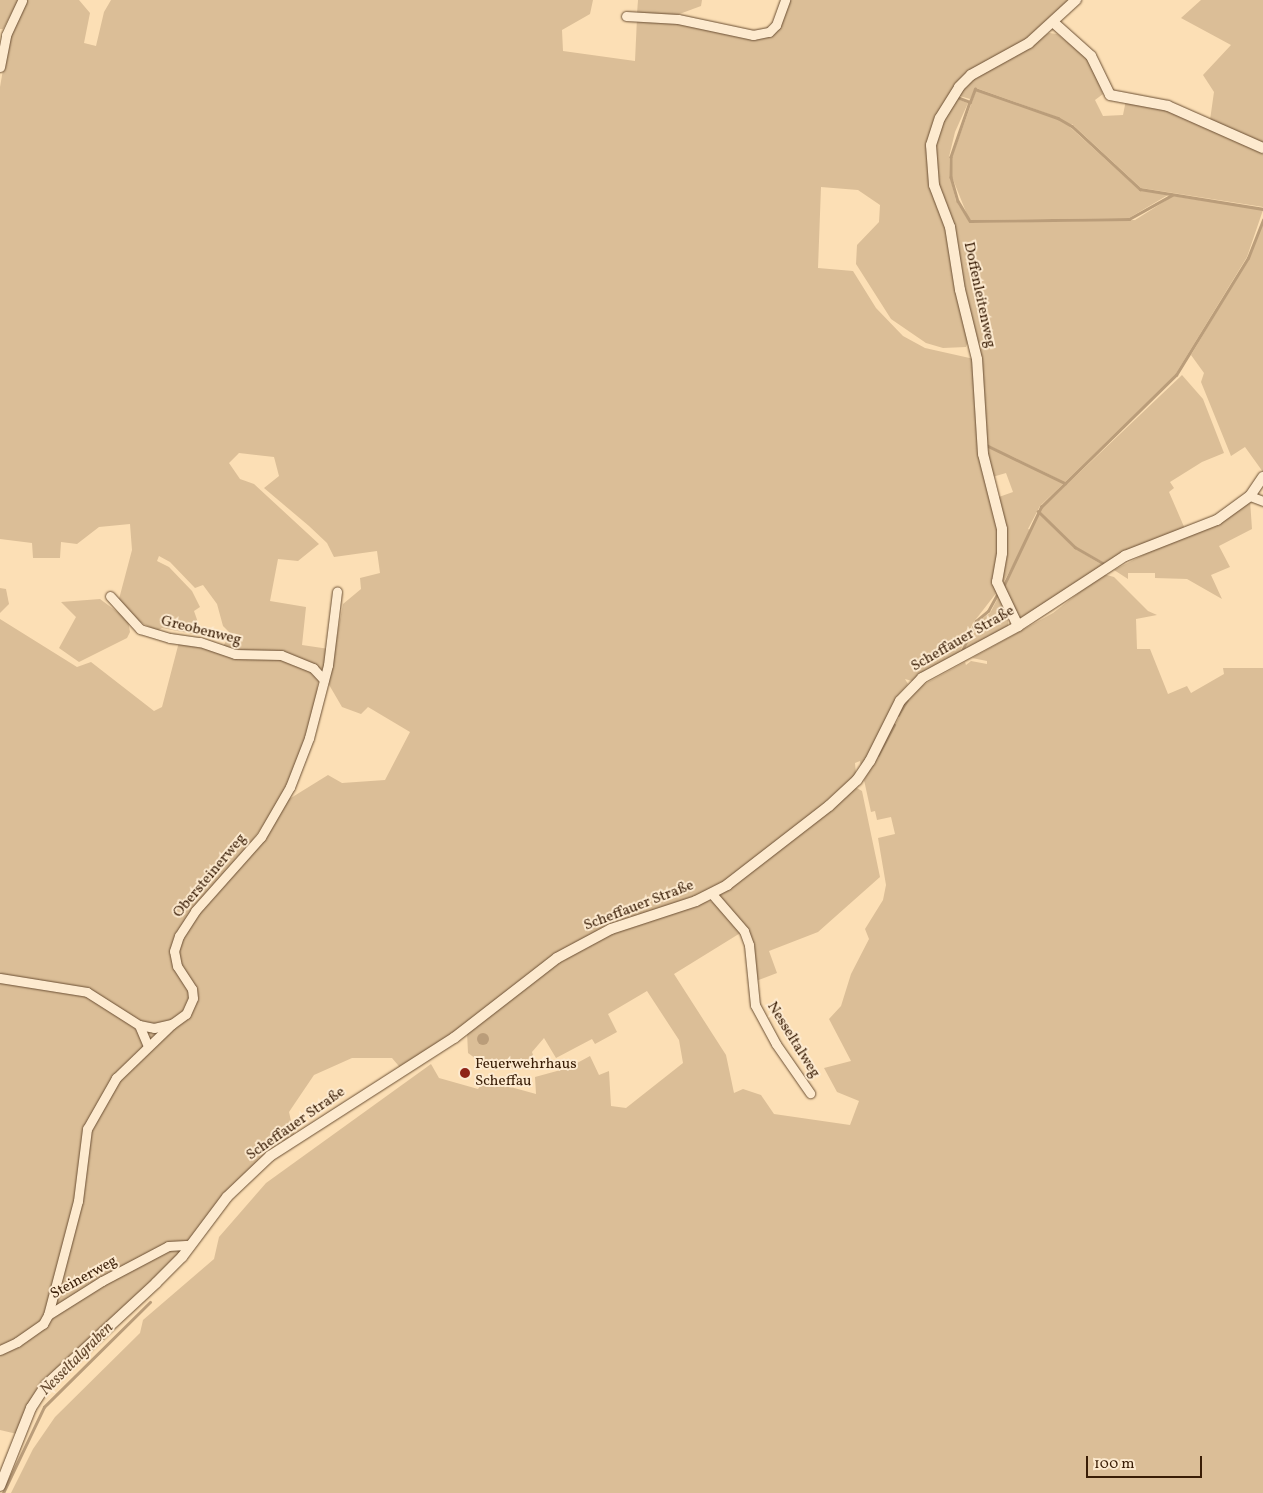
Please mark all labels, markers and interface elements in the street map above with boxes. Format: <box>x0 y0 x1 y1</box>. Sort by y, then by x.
street label: Doffenleitenweg <box>959 240 999 350</box>
street label: Scheffauer Straße <box>908 602 1018 676</box>
street label: Greobenweg <box>159 612 243 650</box>
street label: Obersteinerweg <box>170 830 250 922</box>
street label: Scheffauer Straße <box>581 877 697 935</box>
street label: Nesseltalweg <box>763 999 823 1081</box>
place label: Feuerwehrhaus Scheffau <box>475 1055 577 1090</box>
marker: Feuerwehrhaus Scheffau <box>459 1067 471 1079</box>
street label: Scheffauer Straße <box>243 1083 349 1165</box>
street label: Steinerweg <box>47 1252 121 1304</box>
water label: Nesseltalgraben <box>36 1318 118 1400</box>
scale bar <box>1088 1446 1204 1478</box>
text: 100 m <box>1094 1454 1134 1475</box>

